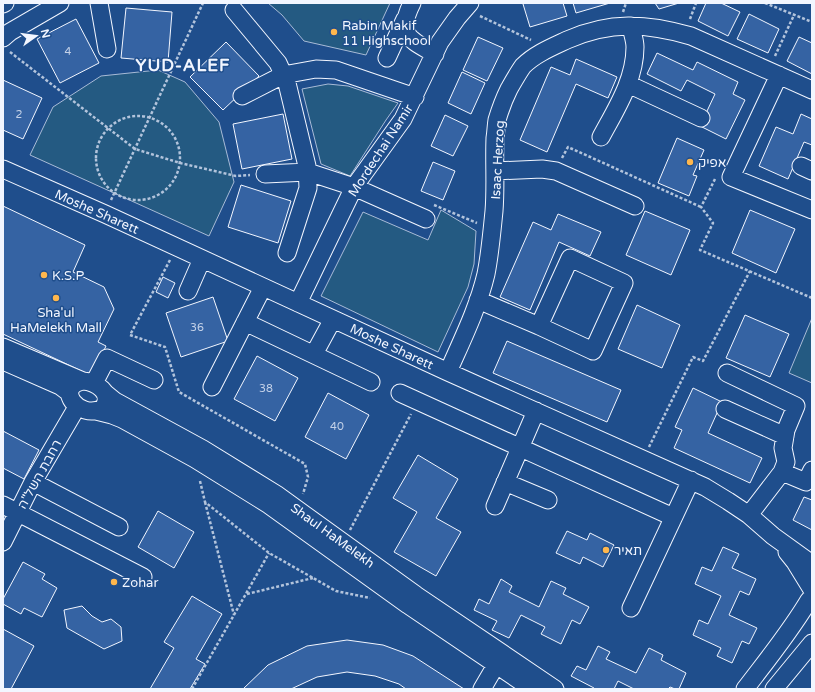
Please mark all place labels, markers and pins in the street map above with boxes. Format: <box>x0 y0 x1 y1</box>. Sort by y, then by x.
place label: Rabin Makif 11 Highschool <box>342 18 431 49</box>
marker: Rabin Makif 11 Highschool <box>329 27 339 37</box>
place label: אפיק <box>698 155 726 171</box>
marker: אפיק <box>685 157 695 167</box>
place label: K.S.P <box>52 268 84 284</box>
marker: K.S.P <box>39 270 49 280</box>
marker: Sha'ul HaMelekh Mall <box>51 293 61 303</box>
place label: Sha'ul HaMelekh Mall <box>10 305 102 336</box>
place label: תאיר <box>614 543 642 559</box>
marker: תאיר <box>601 545 611 555</box>
place label: Zohar <box>122 575 158 591</box>
marker: Zohar <box>109 577 119 587</box>

